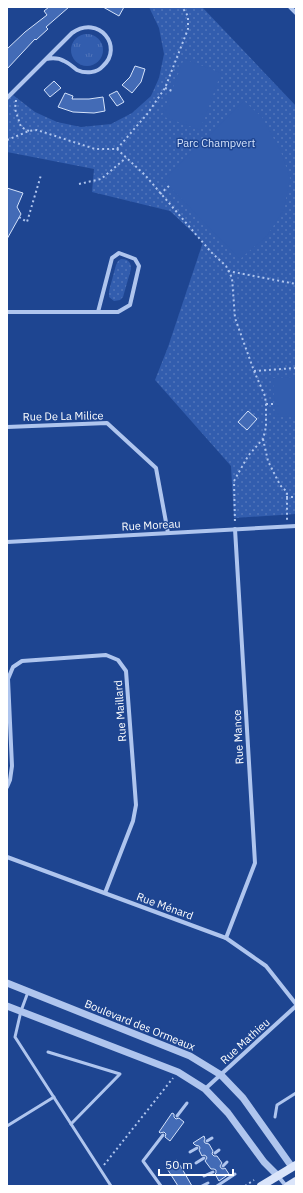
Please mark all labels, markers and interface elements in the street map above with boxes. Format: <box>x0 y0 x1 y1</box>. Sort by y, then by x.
park label: Parc Champvert <box>177 136 255 150</box>
street label: Rue De La Milice <box>22 408 104 424</box>
street label: Rue Moreau <box>121 516 181 534</box>
street label: Rue Maillard <box>111 680 129 742</box>
street label: Rue Mance <box>230 709 246 765</box>
street label: Rue Ménard <box>135 889 195 923</box>
street label: Boulevard des Ormeaux <box>83 996 198 1054</box>
street label: Rue Mathieu <box>217 1015 273 1067</box>
scale bar <box>159 1151 233 1177</box>
text: 50 m <box>165 1157 193 1172</box>

